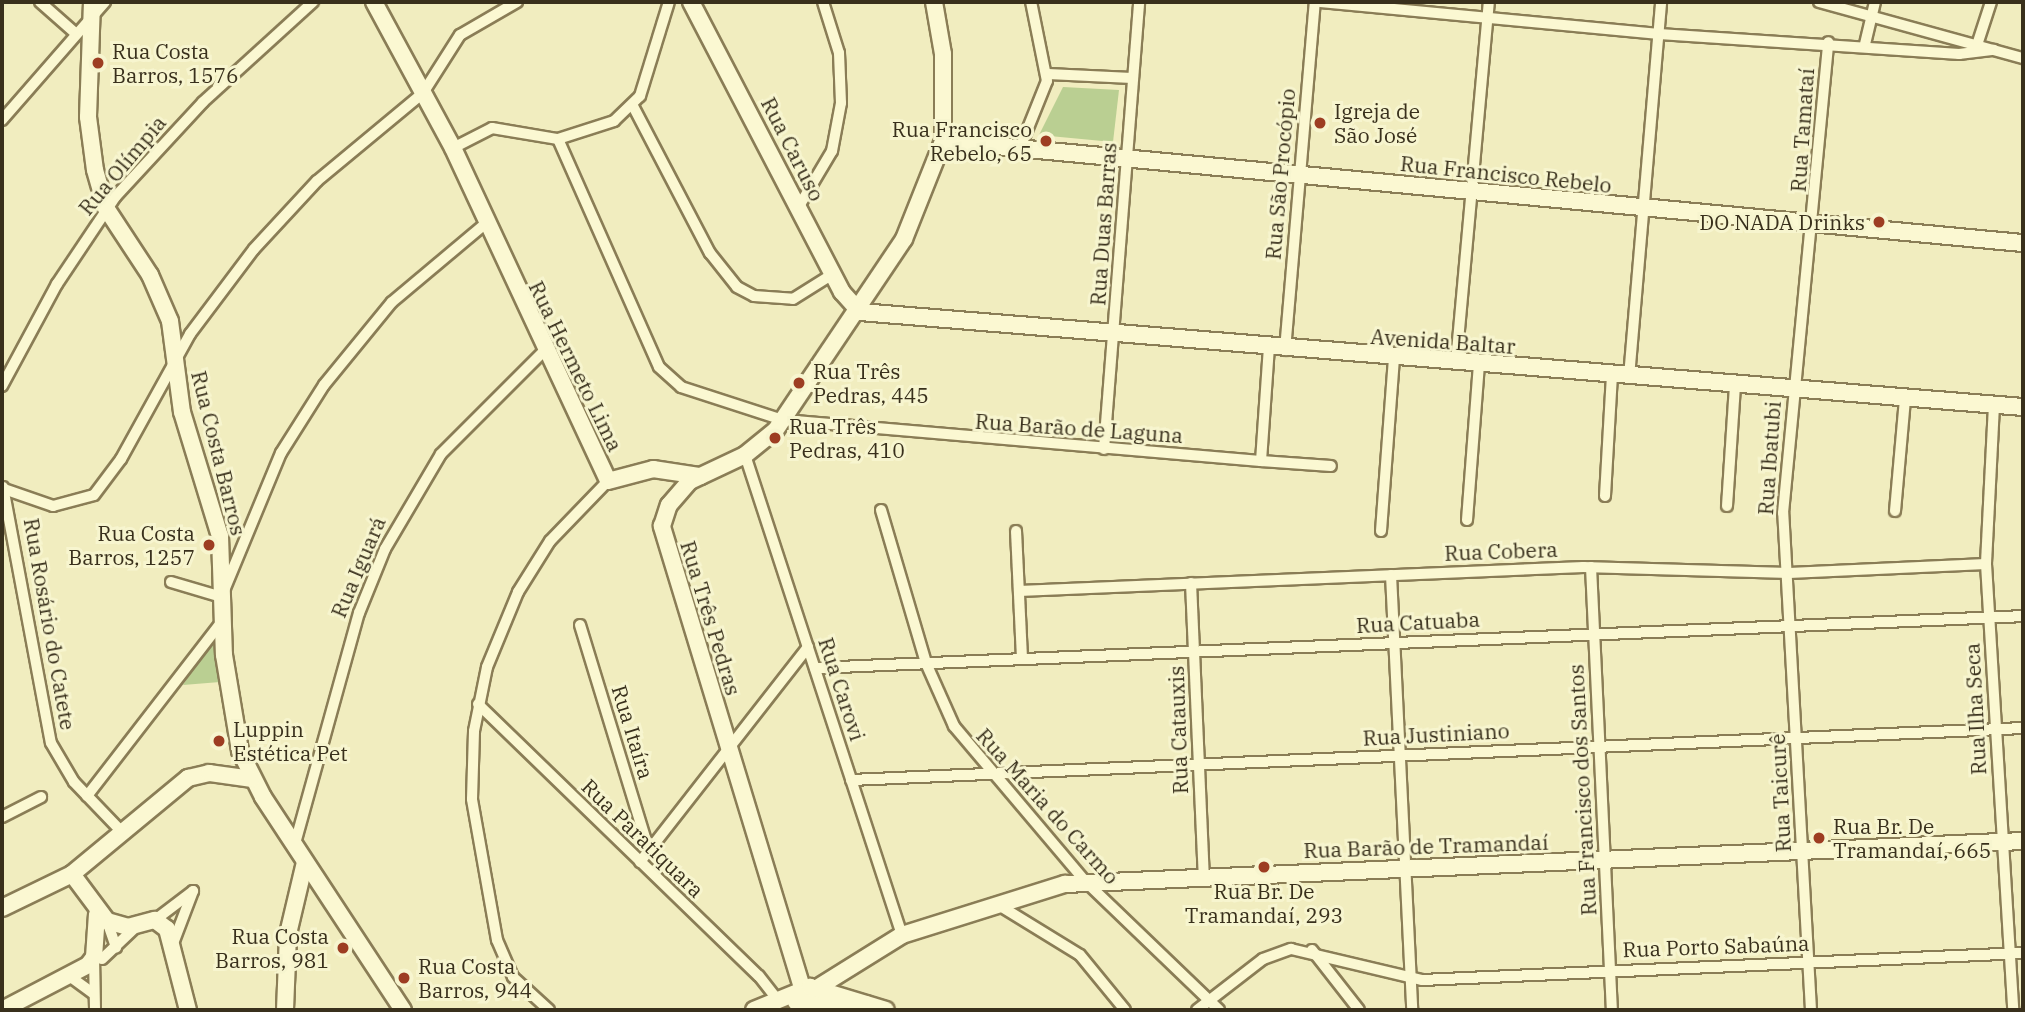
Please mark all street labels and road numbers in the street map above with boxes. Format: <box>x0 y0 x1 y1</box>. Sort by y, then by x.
street label: Rua Tamataí <box>1785 67 1819 193</box>
street label: Rua São Procópio <box>1260 87 1300 261</box>
street label: Rua Caruso <box>756 93 830 205</box>
street label: Rua Olímpia <box>73 110 171 220</box>
street label: Rua Duas Barras <box>1085 142 1121 306</box>
street label: Rua Francisco Rebelo <box>1399 150 1613 198</box>
street label: Rua Hermeto Lima <box>524 277 628 455</box>
street label: Avenida Baltar <box>1370 323 1516 359</box>
street label: Rua Costa Barros <box>186 368 252 538</box>
street label: Rua Ibatubi <box>1752 400 1786 516</box>
street label: Rua Barão de Laguna <box>974 408 1184 448</box>
street label: Rua Iguará <box>325 513 391 621</box>
street label: Rua Rosário do Catete <box>19 516 81 732</box>
street label: Rua Cobera <box>1444 536 1558 566</box>
street label: Rua Três Pedras <box>676 538 746 698</box>
street label: Rua Catuaba <box>1355 606 1481 638</box>
street label: Rua Carovi <box>813 634 871 744</box>
street label: Rua Ilha Seca <box>1959 642 1991 776</box>
street label: Rua Francisco dos Santos <box>1563 664 1601 916</box>
street label: Rua Catauxis <box>1163 665 1193 795</box>
street label: Rua Itaíra <box>607 682 659 782</box>
street label: Rua Justiniano <box>1362 718 1510 750</box>
street label: Rua Maria do Carmo <box>971 723 1125 889</box>
street label: Rua Taicurê <box>1764 733 1796 853</box>
street label: Rua Paratiquara <box>577 773 709 903</box>
street label: Rua Barão de Tramandaí <box>1303 829 1549 863</box>
street label: Rua Porto Sabaúna <box>1622 930 1810 962</box>

